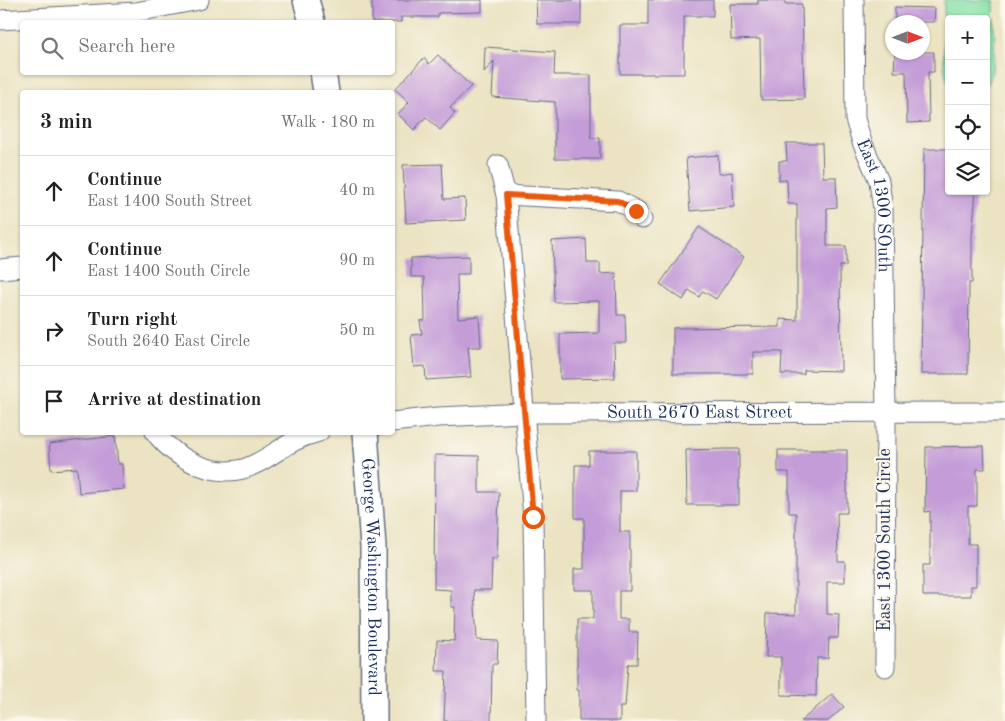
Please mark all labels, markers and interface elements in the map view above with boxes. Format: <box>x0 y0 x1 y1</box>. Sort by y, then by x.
north arrow <box>885 15 930 60</box>
map controls <box>945 15 990 195</box>
button: + <box>945 15 990 60</box>
search box <box>20 20 395 75</box>
icon: search <box>38 34 66 62</box>
text: Search here <box>78 38 175 57</box>
button: − <box>945 60 990 105</box>
button: locate <box>945 105 990 150</box>
text: 3 min <box>40 112 93 133</box>
text: Walk · 180 m <box>280 115 375 131</box>
street label: East 1300 SOuth <box>853 136 893 273</box>
button: layers <box>945 150 990 195</box>
text: Continue <box>87 171 162 190</box>
icon: ahead <box>40 177 68 205</box>
text: 40 m <box>339 183 375 199</box>
text: East 1400 South Street <box>87 194 252 210</box>
route end <box>625 200 648 223</box>
text: Continue <box>87 241 162 260</box>
icon: ahead <box>40 247 68 275</box>
text: 90 m <box>339 253 375 269</box>
text: East 1400 South Circle <box>87 264 250 280</box>
text: Turn right <box>87 311 177 330</box>
icon: right <box>40 317 68 345</box>
text: 50 m <box>339 323 375 339</box>
text: South 2640 East Circle <box>87 334 250 350</box>
icon: arrive <box>40 387 68 415</box>
text: Arrive at destination <box>87 391 261 410</box>
street label: South 2670 East Street <box>607 403 793 422</box>
street label: East 1300 South Circle <box>876 448 894 632</box>
street label: George Washington Boulevard <box>358 457 383 696</box>
route start <box>522 506 545 529</box>

